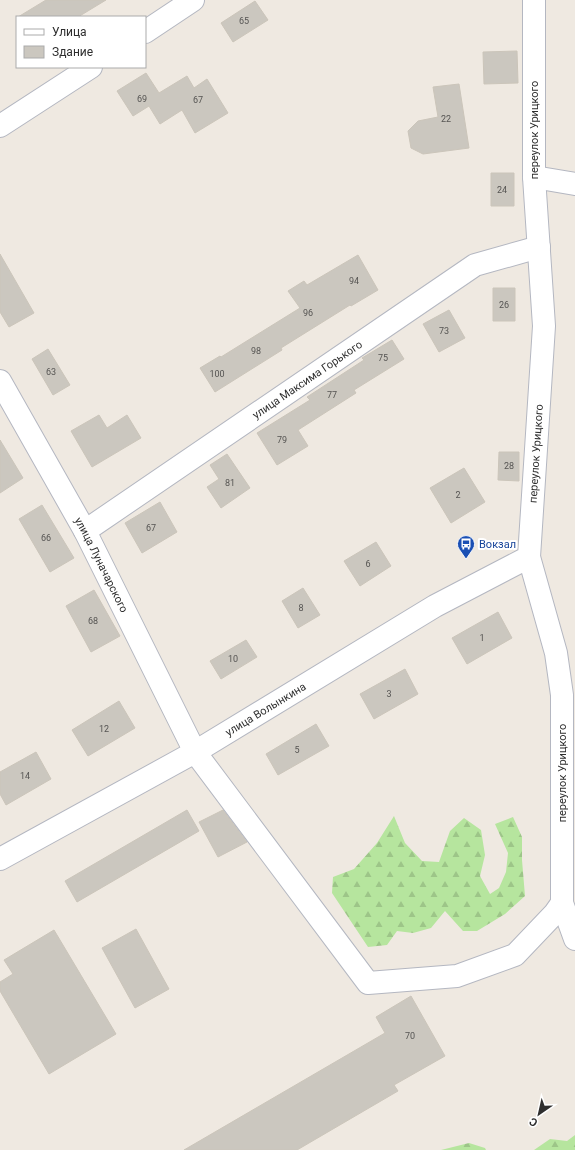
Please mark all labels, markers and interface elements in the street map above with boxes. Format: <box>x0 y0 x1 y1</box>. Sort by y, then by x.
legend <box>16 16 146 68</box>
house number: 65 <box>239 16 249 26</box>
text: Улица <box>52 25 87 39</box>
text: Здание <box>52 45 93 59</box>
street label: переулок Урицкого <box>528 81 541 179</box>
house number: 69 <box>137 94 147 104</box>
house number: 67 <box>193 95 203 105</box>
house number: 22 <box>441 114 451 124</box>
house number: 24 <box>497 185 507 195</box>
house number: 94 <box>349 276 359 286</box>
house number: 26 <box>499 300 509 310</box>
house number: 96 <box>303 308 313 318</box>
house number: 73 <box>439 326 449 336</box>
street label: улица Максима Горького <box>250 337 365 421</box>
house number: 98 <box>251 346 261 356</box>
house number: 75 <box>378 353 388 363</box>
house number: 63 <box>46 367 56 377</box>
house number: 100 <box>209 369 225 379</box>
house number: 77 <box>327 390 337 400</box>
street label: переулок Урицкого <box>526 404 545 503</box>
house number: 79 <box>277 435 287 445</box>
house number: 28 <box>504 461 514 471</box>
house number: 81 <box>225 478 235 488</box>
house number: 2 <box>455 490 461 500</box>
street label: улица Луначарского <box>72 515 131 615</box>
house number: 67 <box>146 523 156 533</box>
house number: 66 <box>41 533 51 543</box>
bus stop icon: Вокзал <box>456 534 476 559</box>
place label: Вокзал <box>479 538 516 551</box>
house number: 6 <box>365 559 371 569</box>
house number: 8 <box>298 603 304 613</box>
house number: 68 <box>88 616 98 626</box>
house number: 1 <box>479 633 485 643</box>
house number: 10 <box>228 654 238 664</box>
street label: улица Волынкина <box>223 680 308 739</box>
house number: 3 <box>386 689 392 699</box>
house number: 12 <box>99 724 109 734</box>
street label: переулок Урицкого <box>556 724 569 822</box>
house number: 5 <box>294 745 300 755</box>
house number: 14 <box>20 771 30 781</box>
house number: 70 <box>405 1031 415 1041</box>
north arrow <box>519 1094 559 1134</box>
text: С <box>527 1114 540 1129</box>

